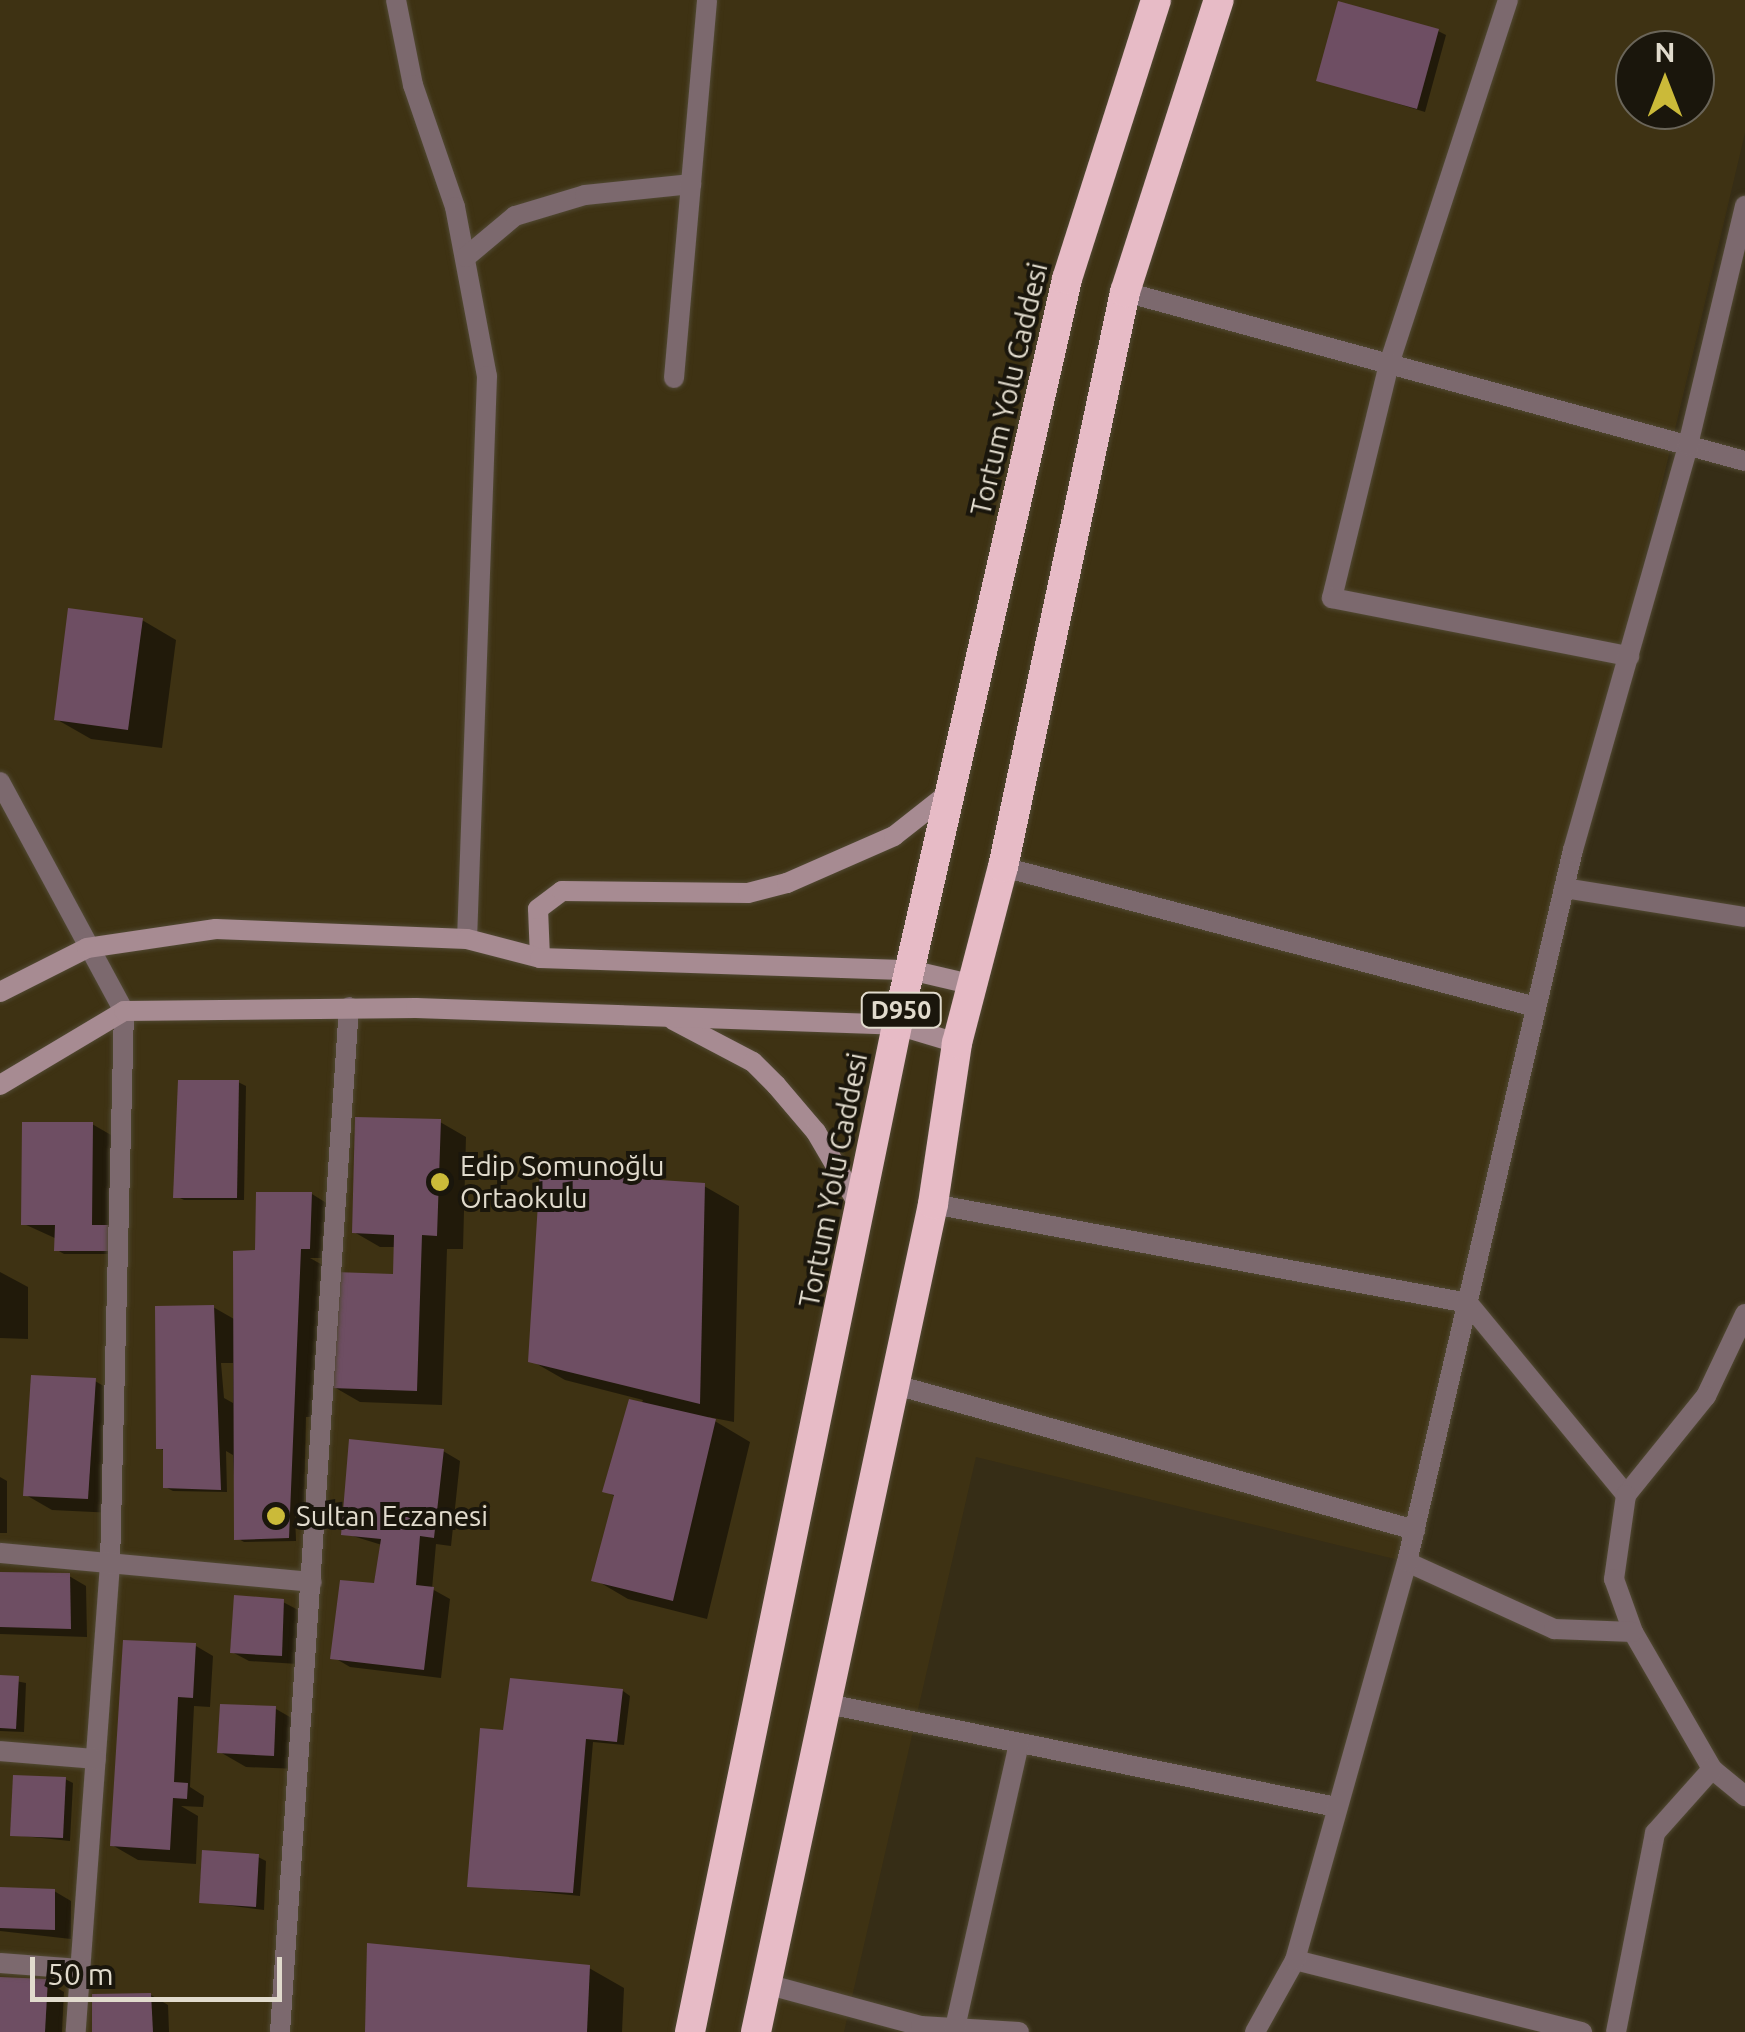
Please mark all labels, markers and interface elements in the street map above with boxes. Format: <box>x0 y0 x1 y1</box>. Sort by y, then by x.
north arrow <box>1615 30 1715 130</box>
text: N <box>1655 36 1675 67</box>
street label: Tortum Yolu Caddesi <box>964 259 1054 519</box>
road number: D950 <box>858 990 944 1030</box>
street label: Tortum Yolu Caddesi <box>792 1050 874 1310</box>
place label: Edip Somunoğlu Ortaokulu <box>460 1149 664 1215</box>
marker: Edip Somunoğlu Ortaokulu <box>429 1171 451 1193</box>
place label: Sultan Eczanesi <box>296 1499 488 1533</box>
marker: Sultan Eczanesi <box>265 1505 287 1527</box>
scale bar <box>35 1937 288 1999</box>
text: 50 m <box>47 1957 114 1991</box>

